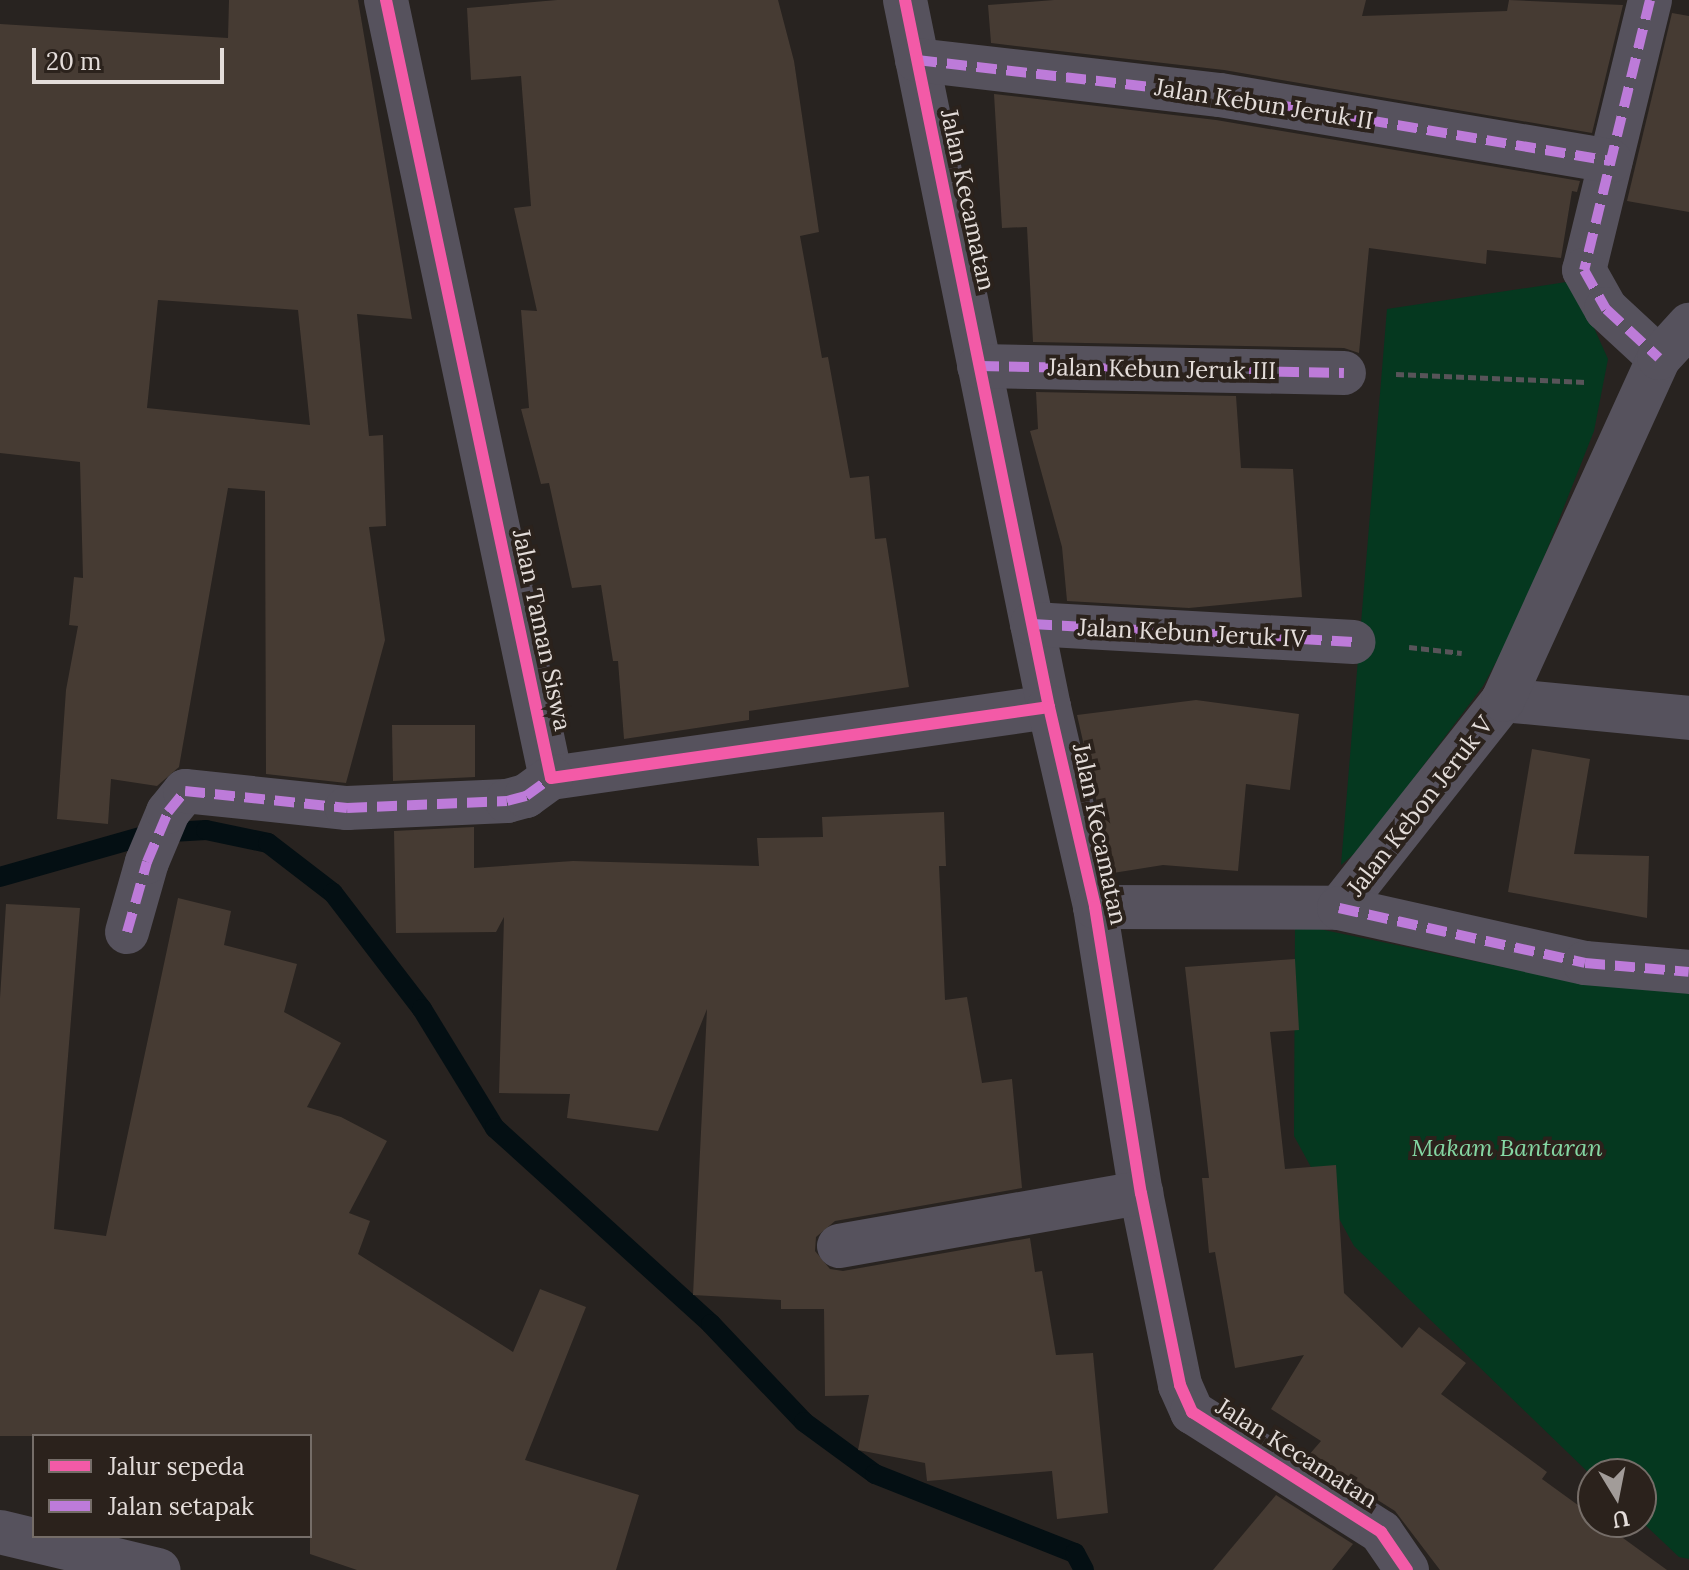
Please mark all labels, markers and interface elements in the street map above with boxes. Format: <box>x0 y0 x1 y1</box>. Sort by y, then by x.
scale bar <box>36 32 228 82</box>
text: 20 m <box>46 46 102 77</box>
street label: Jalan Kebun Jeruk II <box>1153 73 1375 135</box>
street label: Jalan Kecamatan <box>935 107 1001 293</box>
street label: Jalan Kebun Jeruk III <box>1047 353 1277 385</box>
street label: Jalan Taman Siswa <box>507 527 577 733</box>
street label: Jalan Kebun Jeruk IV <box>1077 613 1307 653</box>
street label: Jalan Kebon Jeruk V <box>1341 710 1499 902</box>
street label: Jalan Kecamatan <box>1067 741 1133 927</box>
park label: Makam Bantaran <box>1411 1134 1603 1162</box>
street label: Jalan Kecamatan <box>1211 1392 1383 1514</box>
legend <box>32 1434 312 1538</box>
text: Jalur sepeda <box>108 1451 245 1482</box>
north arrow <box>1577 1458 1657 1538</box>
text: Jalan setapak <box>108 1491 254 1522</box>
text: U <box>1610 1504 1631 1535</box>

